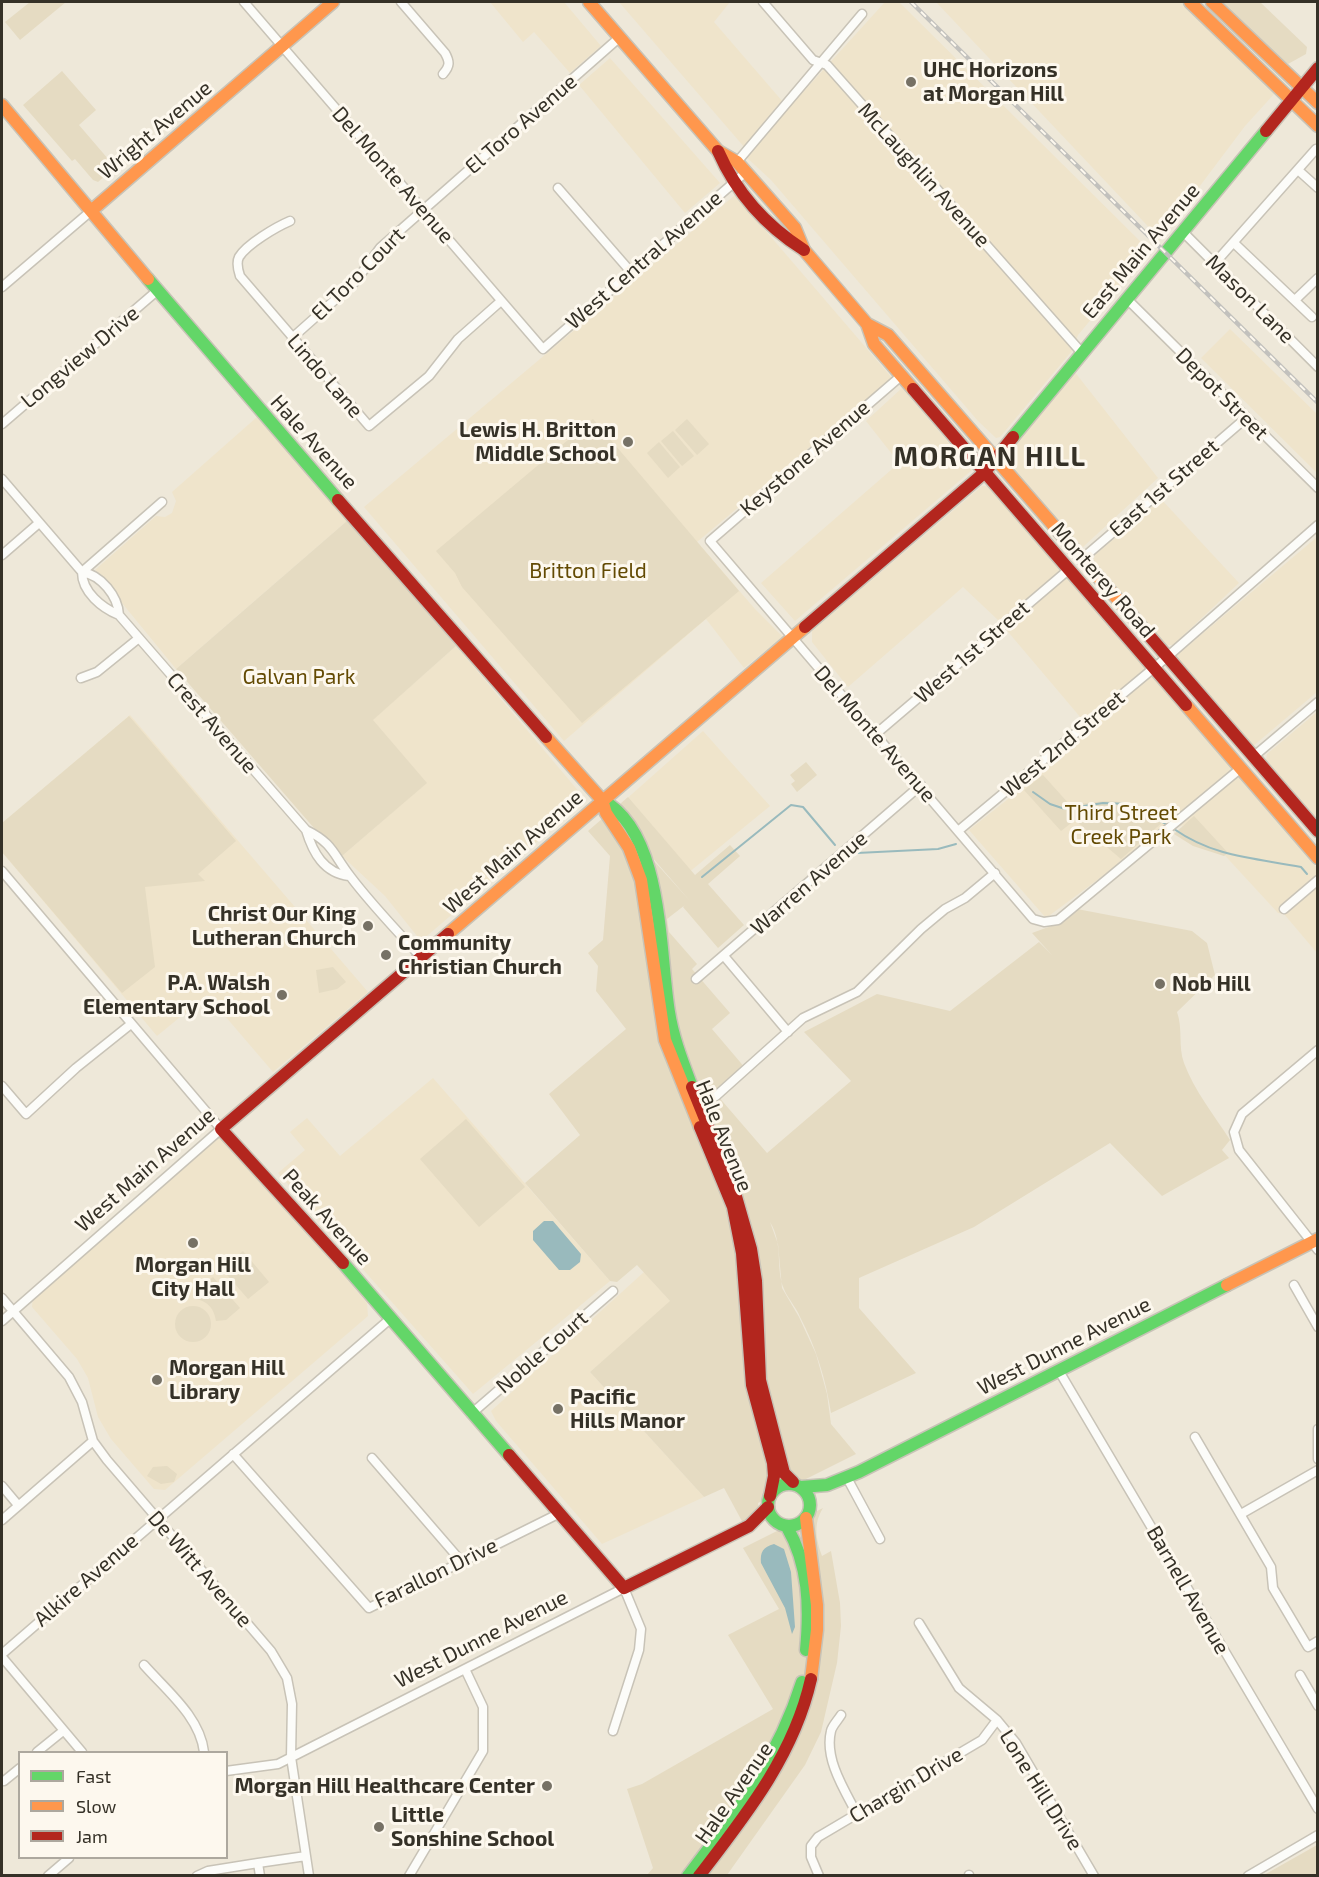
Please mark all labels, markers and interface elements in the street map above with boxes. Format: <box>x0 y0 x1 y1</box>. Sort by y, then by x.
place label: UHC Horizons at Morgan Hill <box>923 57 1064 107</box>
street label: El Toro Avenue <box>460 69 582 179</box>
street label: Wright Avenue <box>93 75 217 185</box>
marker: UHC Horizons at Morgan Hill <box>904 75 918 89</box>
street label: McLaughlin Avenue <box>853 98 995 252</box>
street label: Del Monte Avenue <box>327 101 459 249</box>
street label: East Main Avenue <box>1077 178 1205 324</box>
street label: West Central Avenue <box>561 185 727 335</box>
street label: El Toro Court <box>306 222 410 326</box>
street label: Mason Lane <box>1200 249 1300 349</box>
street label: Longview Drive <box>16 300 144 414</box>
street label: Lindo Lane <box>282 329 368 423</box>
street label: Depot Street <box>1171 343 1273 445</box>
street label: Hale Avenue <box>265 390 363 494</box>
street label: Keystone Avenue <box>735 395 875 521</box>
place label: Lewis H. Britton Middle School <box>459 417 616 467</box>
street label: East 1st Street <box>1104 434 1224 542</box>
marker: Lewis H. Britton Middle School <box>621 435 635 449</box>
district label: MORGAN HILL <box>893 441 1087 473</box>
street label: Monterey Road <box>1046 517 1160 643</box>
park label: Britton Field <box>529 558 647 584</box>
street label: West 1st Street <box>909 595 1035 709</box>
street label: Del Monte Avenue <box>809 660 941 808</box>
park label: Galvan Park <box>243 664 355 690</box>
street label: Crest Avenue <box>161 668 263 778</box>
street label: West 2nd Street <box>996 685 1130 803</box>
street label: West Main Avenue <box>438 785 588 919</box>
park label: Third Street Creek Park <box>1065 800 1177 850</box>
street label: Warren Avenue <box>746 826 872 940</box>
place label: Christ Our King Lutheran Church <box>192 901 356 951</box>
marker: Christ Our King Lutheran Church <box>361 919 375 933</box>
place label: Community Christian Church <box>398 930 562 980</box>
marker: Community Christian Church <box>379 948 393 962</box>
place label: P.A. Walsh Elementary School <box>83 970 270 1020</box>
place label: Nob Hill <box>1172 971 1251 997</box>
marker: Nob Hill <box>1153 977 1167 991</box>
marker: P.A. Walsh Elementary School <box>275 988 289 1002</box>
street label: Hale Avenue <box>690 1077 758 1195</box>
street label: West Main Avenue <box>70 1103 220 1237</box>
street label: Peak Avenue <box>277 1164 377 1270</box>
marker: Morgan Hill City Hall <box>186 1236 200 1250</box>
place label: Morgan Hill City Hall <box>135 1252 251 1302</box>
street label: West Dunne Avenue <box>973 1291 1155 1401</box>
street label: Noble Court <box>491 1305 593 1399</box>
place label: Morgan Hill Library <box>169 1355 285 1405</box>
marker: Morgan Hill Library <box>150 1373 164 1387</box>
place label: Pacific Hills Manor <box>570 1384 685 1434</box>
marker: Pacific Hills Manor <box>551 1402 565 1416</box>
street label: De Witt Avenue <box>143 1506 257 1632</box>
street label: Barnell Avenue <box>1141 1521 1235 1659</box>
street label: Alkire Avenue <box>29 1528 143 1632</box>
street label: Farallon Drive <box>371 1532 501 1614</box>
street label: West Dunne Avenue <box>390 1584 572 1694</box>
street label: Lone Hill Drive <box>994 1725 1088 1855</box>
street label: Hale Avenue <box>690 1737 778 1849</box>
street label: Chargin Drive <box>845 1741 967 1829</box>
legend <box>18 1751 228 1859</box>
text: Fast <box>76 1765 111 1787</box>
place label: Morgan Hill Healthcare Center <box>234 1773 535 1799</box>
marker: Morgan Hill Healthcare Center <box>540 1779 554 1793</box>
text: Slow <box>76 1795 116 1817</box>
place label: Little Sonshine School <box>391 1802 554 1852</box>
marker: Little Sonshine School <box>372 1820 386 1834</box>
text: Jam <box>76 1825 108 1847</box>

